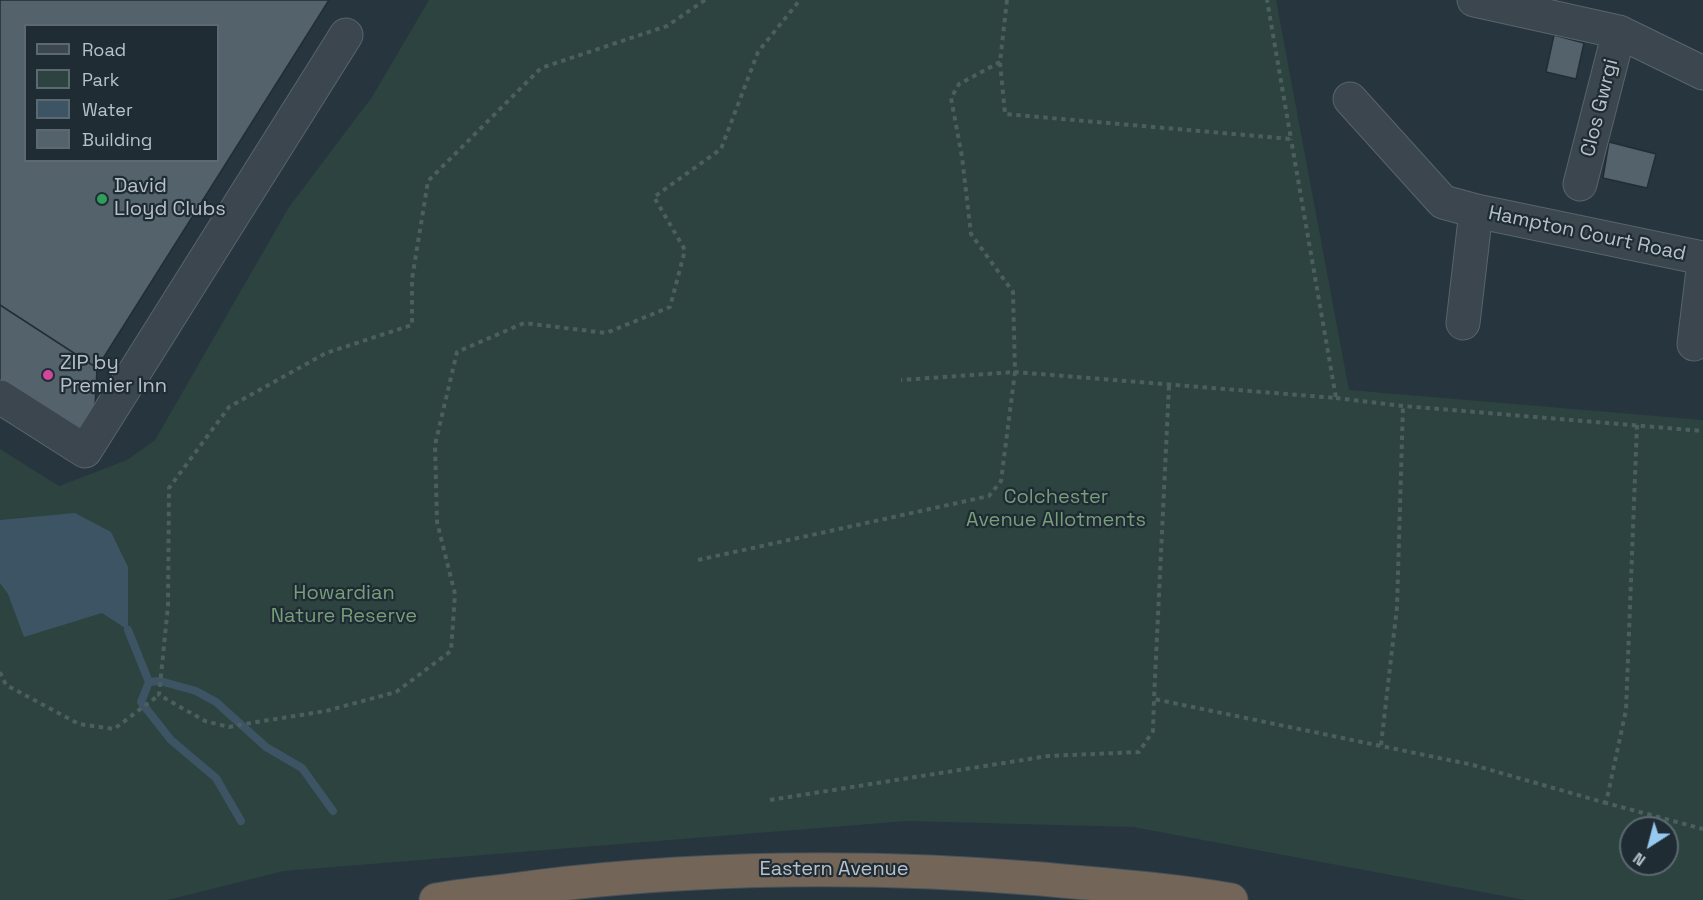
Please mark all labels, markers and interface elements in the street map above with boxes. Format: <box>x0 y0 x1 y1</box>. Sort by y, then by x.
legend <box>24 24 219 162</box>
text: Road <box>82 38 126 61</box>
street label: Clos Gwrgi <box>1576 57 1624 159</box>
text: Park <box>82 68 119 91</box>
text: Water <box>82 98 133 121</box>
text: Building <box>82 128 152 151</box>
place label: David Lloyd Clubs <box>114 175 226 222</box>
marker: David Lloyd Clubs <box>95 192 109 206</box>
street label: Hampton Court Road <box>1486 201 1688 267</box>
place label: ZIP by Premier Inn <box>60 352 167 399</box>
marker: ZIP by Premier Inn <box>41 368 55 382</box>
park label: Colchester Avenue Allotments <box>966 486 1146 533</box>
park label: Howardian Nature Reserve <box>271 582 417 629</box>
north arrow <box>1619 816 1679 876</box>
text: N <box>1629 848 1650 871</box>
street label: Eastern Avenue <box>759 858 909 882</box>

